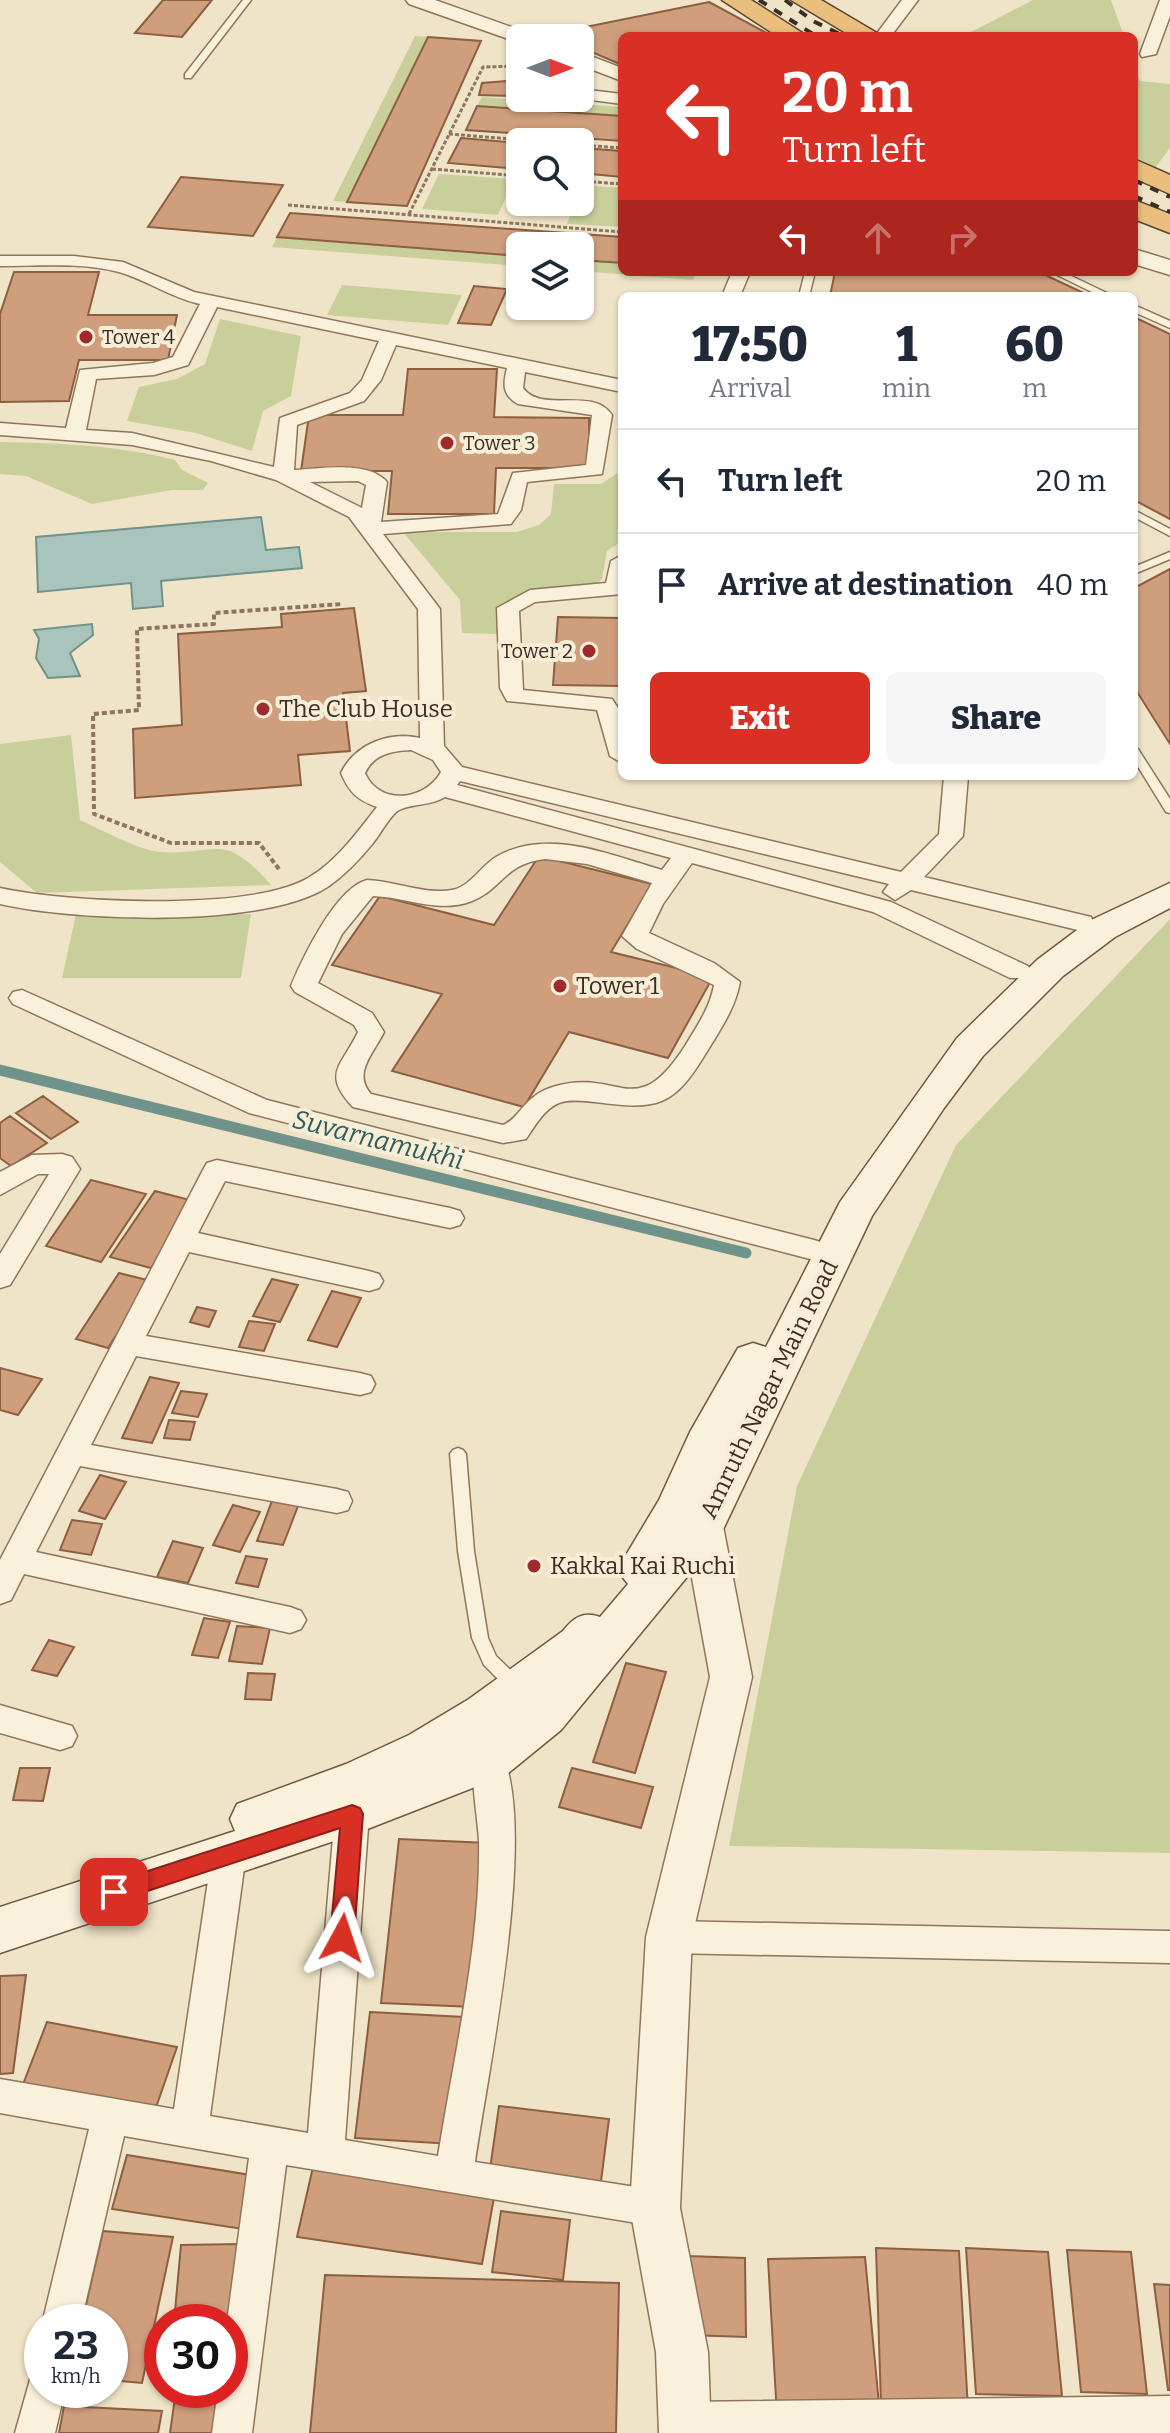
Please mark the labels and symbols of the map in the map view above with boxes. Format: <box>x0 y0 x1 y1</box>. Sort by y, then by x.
north arrow <box>506 24 594 112</box>
place label: Tower 4 <box>102 325 175 349</box>
marker: Tower 4 <box>77 328 95 346</box>
place label: Tower 3 <box>463 431 536 455</box>
marker: Tower 3 <box>438 434 456 452</box>
place label: Tower 2 <box>501 639 573 663</box>
marker: Tower 2 <box>580 642 598 660</box>
place label: The Club House <box>279 695 453 723</box>
marker: The Club House <box>254 700 272 718</box>
place label: Tower 1 <box>576 972 659 1000</box>
marker: Tower 1 <box>551 977 569 995</box>
water label: Suvarnamukhi <box>289 1104 467 1176</box>
street label: Amruth Nagar Main Road <box>694 1255 844 1523</box>
place label: Kakkal Kai Ruchi <box>550 1552 735 1580</box>
marker: Kakkal Kai Ruchi <box>525 1557 543 1575</box>
pin <box>80 1858 148 1926</box>
position arrow <box>300 1896 384 1980</box>
speed limit sign: 30 <box>144 2304 248 2408</box>

